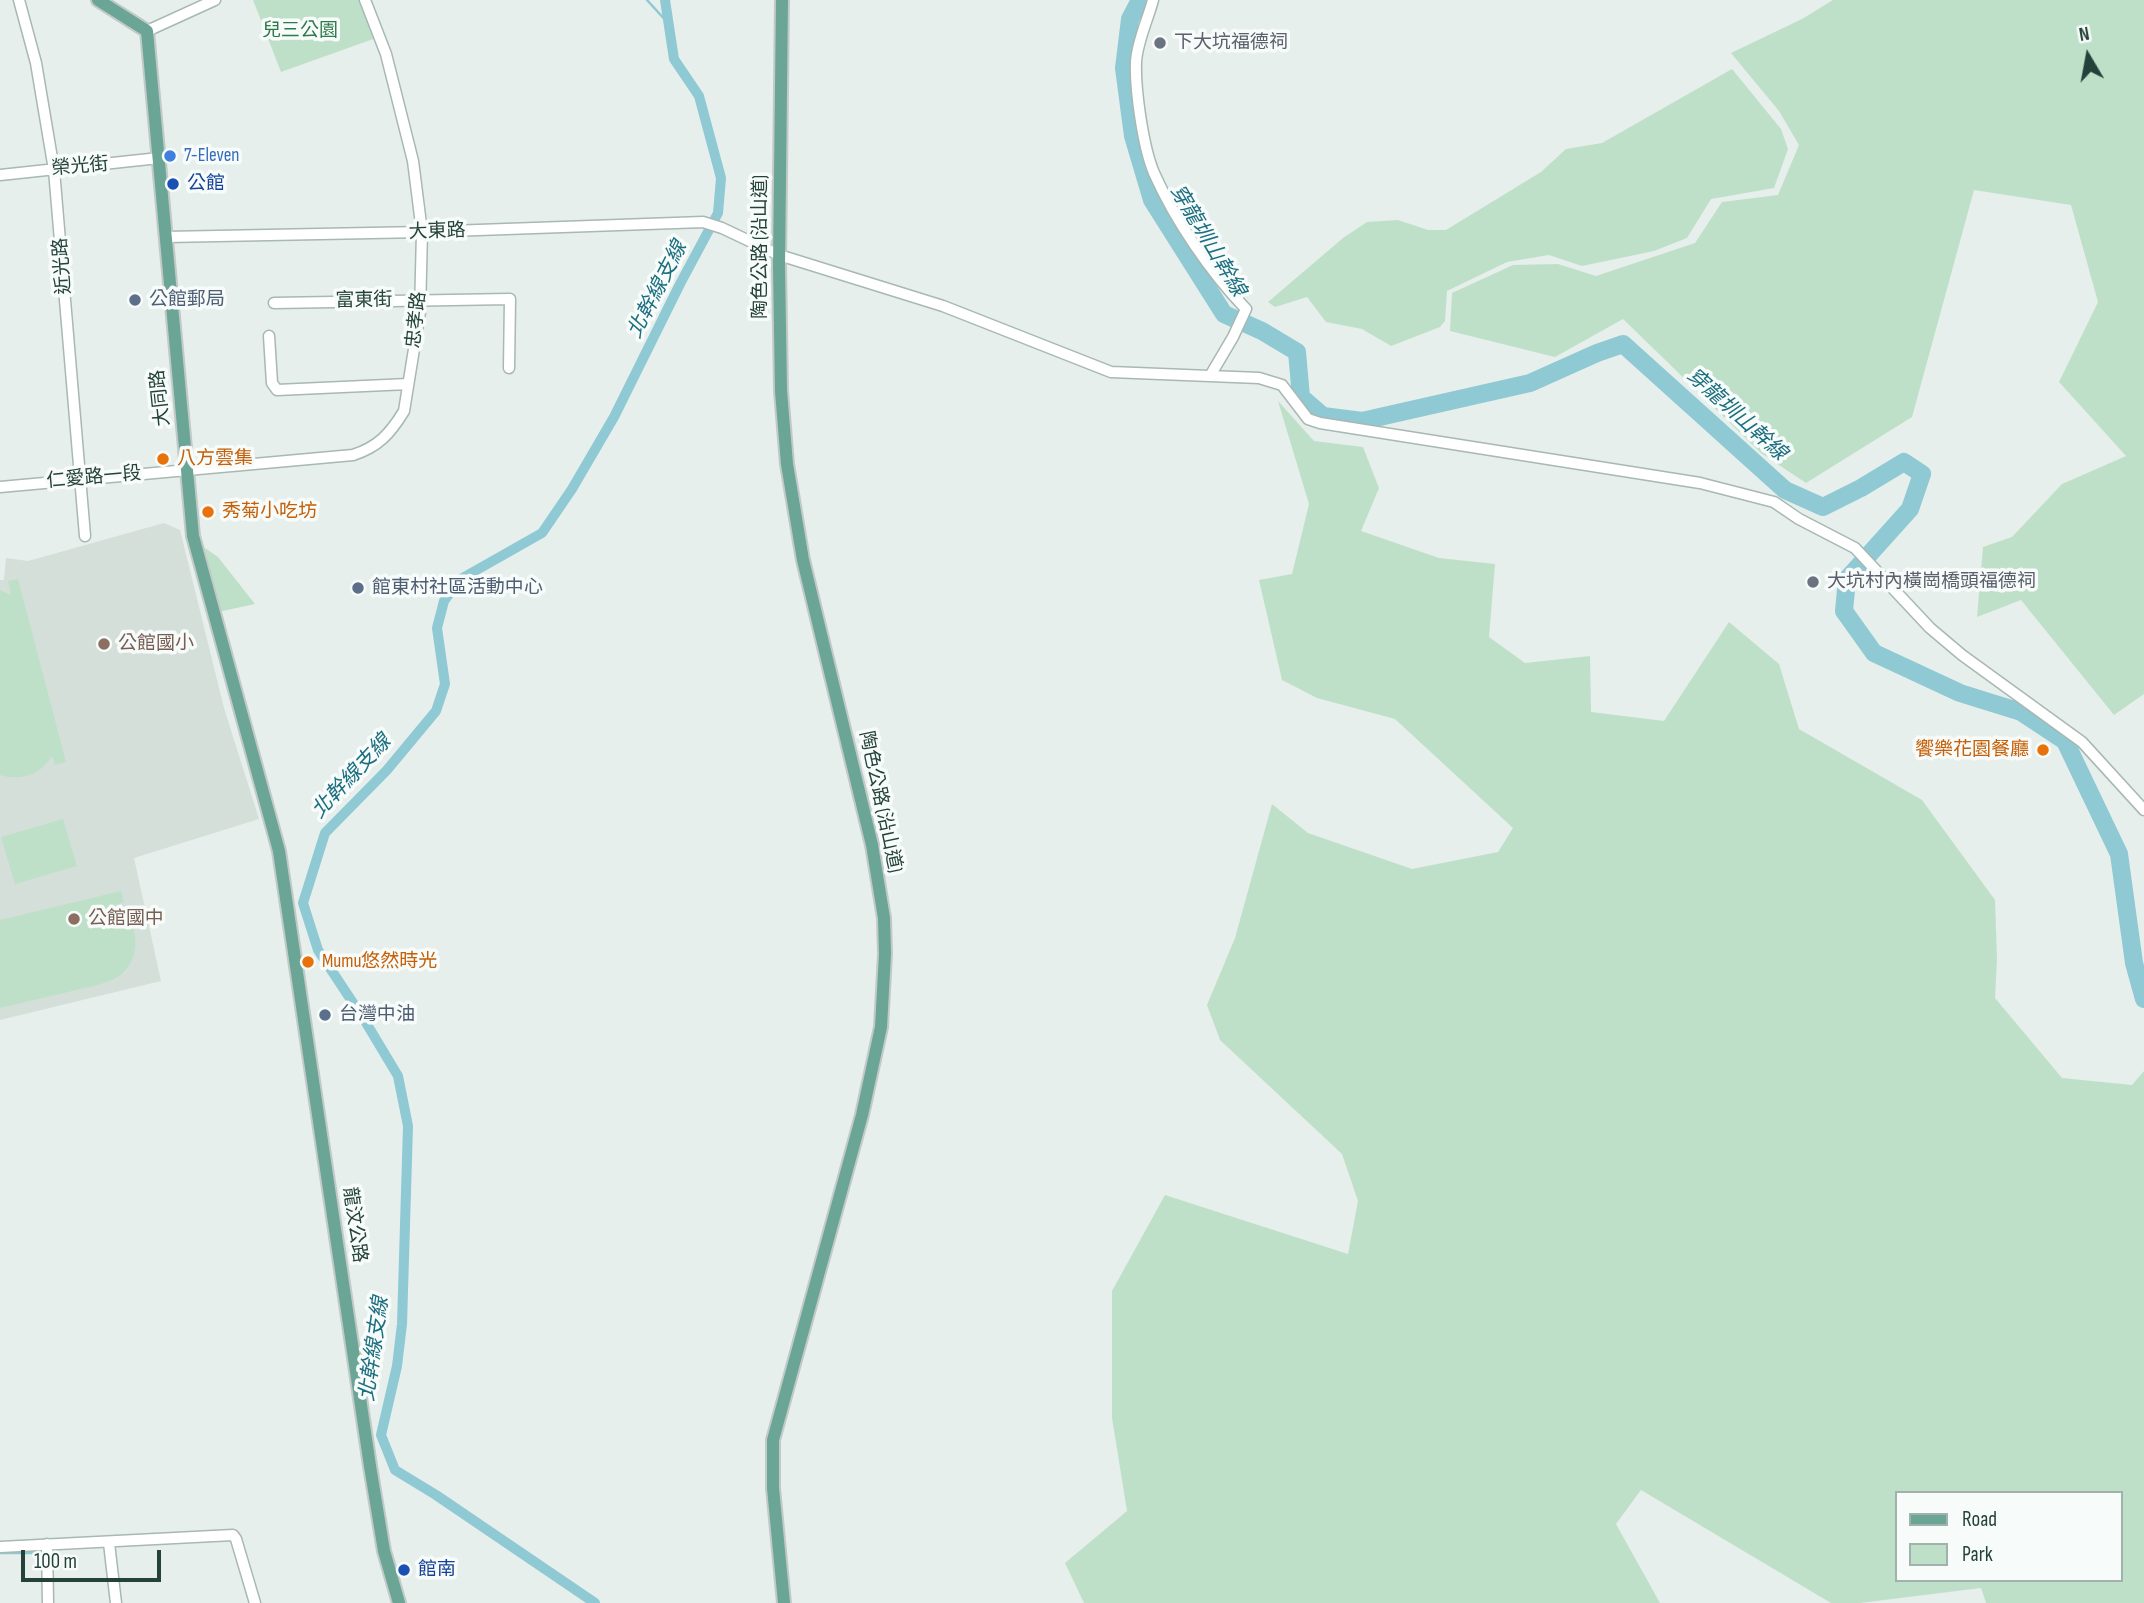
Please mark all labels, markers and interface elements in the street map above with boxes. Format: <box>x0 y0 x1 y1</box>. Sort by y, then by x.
park label: 兒三公園 <box>262 20 338 42</box>
north arrow <box>2053 21 2123 91</box>
text: N <box>2077 23 2091 47</box>
place label: 下大坑福德祠 <box>1174 32 1288 54</box>
marker: 下大坑福德祠 <box>1152 35 1168 51</box>
place label: 7-Eleven <box>184 145 239 167</box>
marker: 7-Eleven <box>162 148 178 164</box>
street label: 榮光街 <box>51 153 109 181</box>
place label: 公館 <box>187 173 225 195</box>
street label: 陶色公路 (沿山道) <box>750 175 772 319</box>
marker: 公館 <box>165 176 181 192</box>
water label: 穿龍圳山幹線 <box>1164 181 1250 301</box>
street label: 大東路 <box>408 220 466 244</box>
street label: 近光路 <box>50 237 76 295</box>
water label: 北幹線支線 <box>623 238 693 342</box>
place label: 公館郵局 <box>149 289 225 311</box>
street label: 富東街 <box>335 289 393 313</box>
street label: 忠孝路 <box>403 290 431 350</box>
marker: 公館郵局 <box>127 292 143 308</box>
water label: 穿龍圳山幹線 <box>1681 363 1791 467</box>
street label: 大同路 <box>147 368 175 428</box>
place label: 八方雲集 <box>177 448 253 470</box>
marker: 八方雲集 <box>155 451 171 467</box>
street label: 仁愛路一段 <box>46 463 142 493</box>
place label: 秀菊小吃坊 <box>222 501 317 523</box>
marker: 秀菊小吃坊 <box>200 504 216 520</box>
place label: 大坑村內橫崗橋頭福德祠 <box>1827 571 2036 593</box>
marker: 大坑村內橫崗橋頭福德祠 <box>1805 574 1821 590</box>
place label: 館東村社區活動中心 <box>372 577 543 599</box>
marker: 館東村社區活動中心 <box>350 580 366 596</box>
place label: 公館國小 <box>118 633 194 655</box>
marker: 公館國小 <box>96 636 112 652</box>
street label: 陶色公路 (沿山道) <box>854 729 906 875</box>
water label: 北幹線支線 <box>307 730 397 824</box>
place label: 饗樂花園餐廳 <box>1915 739 2029 761</box>
marker: 饗樂花園餐廳 <box>2035 742 2051 758</box>
place label: 公館國中 <box>88 908 164 930</box>
marker: 公館國中 <box>66 911 82 927</box>
place label: Mumu悠然時光 <box>322 951 437 973</box>
marker: Mumu悠然時光 <box>300 954 316 970</box>
place label: 台灣中油 <box>339 1004 415 1026</box>
marker: 台灣中油 <box>317 1007 333 1023</box>
street label: 龍汶公路 <box>337 1186 371 1264</box>
water label: 北幹線支線 <box>355 1295 395 1403</box>
legend <box>1896 1491 2123 1582</box>
text: Road <box>1962 1507 1997 1532</box>
scale bar <box>24 1536 164 1580</box>
text: Park <box>1962 1542 1993 1567</box>
text: 100 m <box>34 1549 77 1574</box>
place label: 館南 <box>418 1559 456 1581</box>
marker: 館南 <box>396 1562 412 1578</box>

